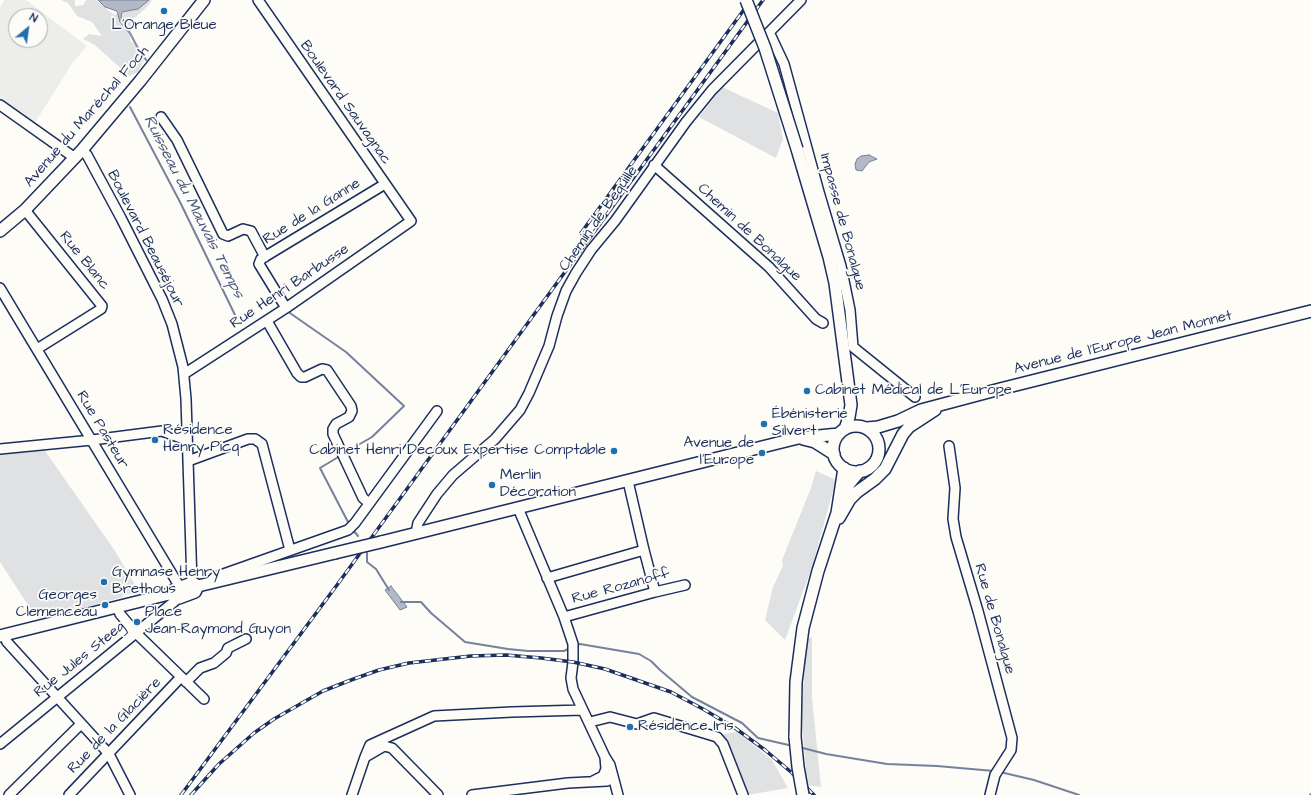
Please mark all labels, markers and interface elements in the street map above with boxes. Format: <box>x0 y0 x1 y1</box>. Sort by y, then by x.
marker: L'Orange Bleue <box>159 6 169 16</box>
north arrow <box>8 8 48 48</box>
text: N <box>27 10 40 26</box>
place label: L'Orange Bleue <box>112 17 216 35</box>
street label: Boulevard Sauvagnac <box>295 38 395 168</box>
street label: Avenue du Maréchal Foch <box>21 43 153 191</box>
water label: Ruisseau du Mauvais Temps <box>138 112 248 302</box>
street label: Impasse de Bonalgue <box>815 152 869 292</box>
street label: Chemin de Bequille <box>556 163 642 275</box>
street label: Boulevard Beauséjour <box>103 168 187 310</box>
street label: Rue de la Ganne <box>260 175 364 249</box>
street label: Chemin de Bonalgue <box>693 180 805 286</box>
street label: Rue Blanc <box>55 228 113 294</box>
street label: Rue Henri Barbusse <box>227 241 353 333</box>
street label: Avenue de l'Europe Jean Monnet <box>1012 307 1234 379</box>
place label: Cabinet Médical de L'Europe <box>815 382 1012 400</box>
marker: Cabinet Médical de L'Europe <box>802 386 812 396</box>
street label: Rue Pasteur <box>72 388 132 472</box>
place label: Ébénisterie Silvert <box>772 406 848 441</box>
marker: Ébénisterie Silvert <box>759 419 769 429</box>
place label: Résidence Henry Picq <box>163 422 239 457</box>
marker: Résidence Henry Picq <box>150 435 160 445</box>
place label: Avenue de l'Europe <box>683 435 754 470</box>
place label: Cabinet Henri Decoux Expertise Comptable <box>309 442 606 460</box>
marker: Cabinet Henri Decoux Expertise Comptable <box>609 446 619 456</box>
marker: Avenue de l'Europe <box>757 448 767 458</box>
place label: Merlin Décoration <box>500 467 576 502</box>
marker: Merlin Décoration <box>487 480 497 490</box>
street label: Rue de Bonalgue <box>970 562 1018 676</box>
place label: Gymnase Henry Brethous <box>112 564 220 599</box>
street label: Rue Rozanoff <box>570 565 672 609</box>
marker: Gymnase Henry Brethous <box>99 577 109 587</box>
place label: Georges Clemenceau <box>16 587 97 622</box>
marker: Georges Clemenceau <box>100 600 110 610</box>
place label: Place Jean-Raymond Guyon <box>145 604 291 639</box>
marker: Place Jean-Raymond Guyon <box>132 617 142 627</box>
street label: Rue Jules Steeg <box>31 618 129 702</box>
street label: Rue de la Glacière <box>64 674 166 778</box>
place label: Résidence Iris <box>638 718 734 736</box>
marker: Résidence Iris <box>625 722 635 732</box>

